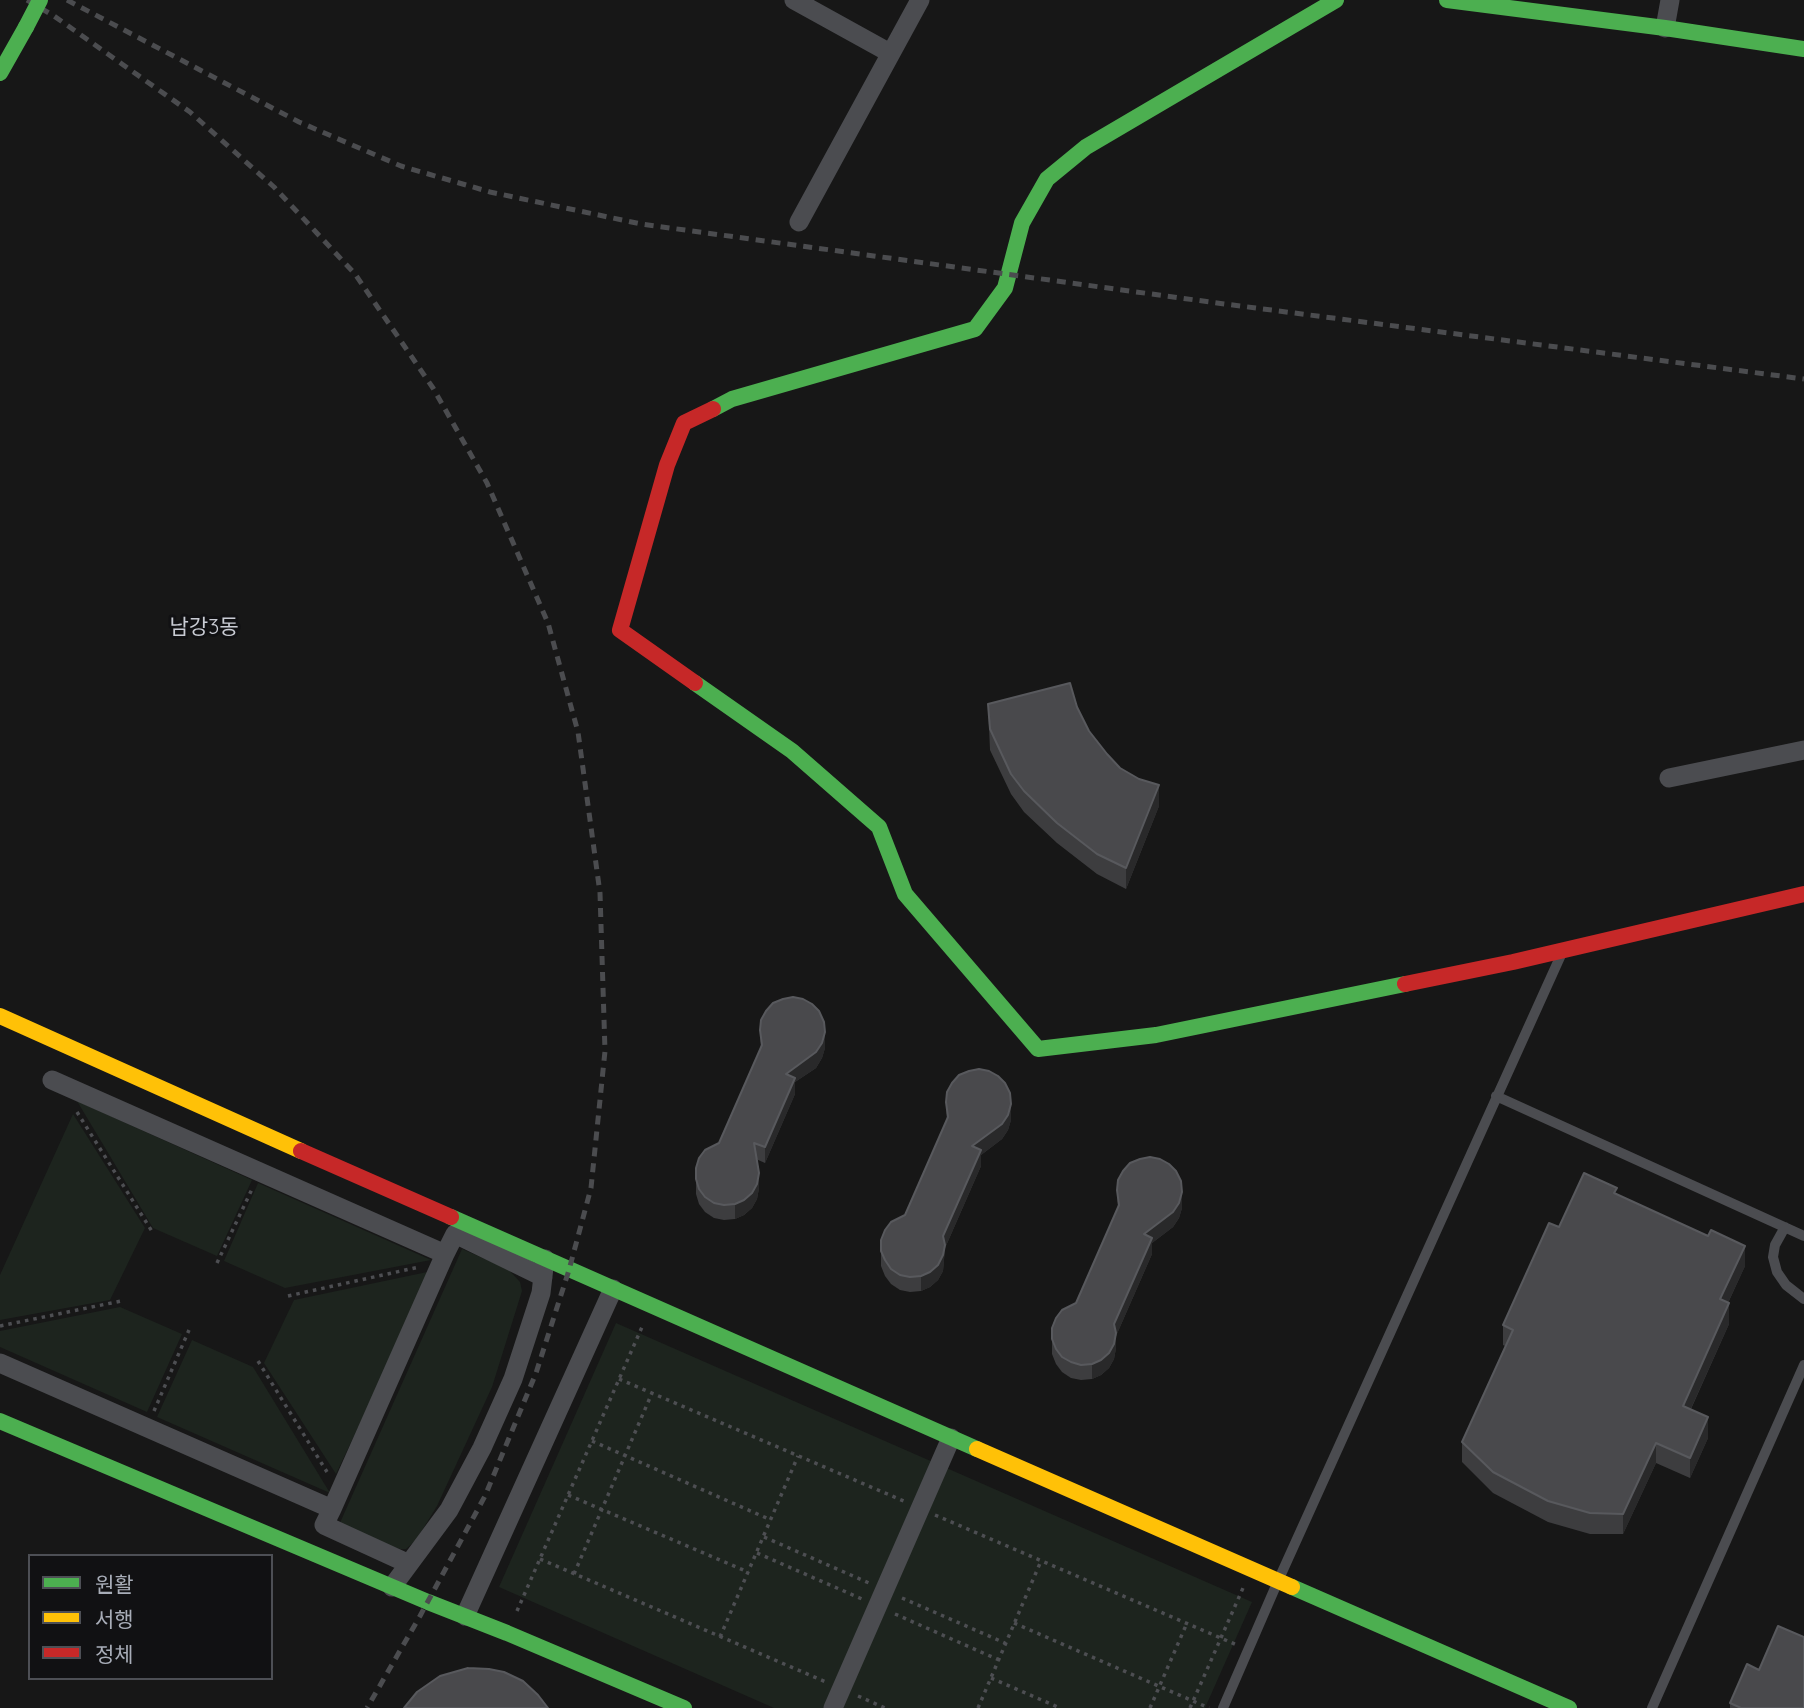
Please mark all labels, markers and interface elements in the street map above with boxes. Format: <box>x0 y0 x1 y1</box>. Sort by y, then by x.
district label: 남강3동 <box>170 615 238 641</box>
legend <box>28 1554 273 1680</box>
text: 원활 <box>95 1571 134 1597</box>
text: 서행 <box>95 1606 134 1632</box>
text: 정체 <box>95 1641 134 1667</box>

